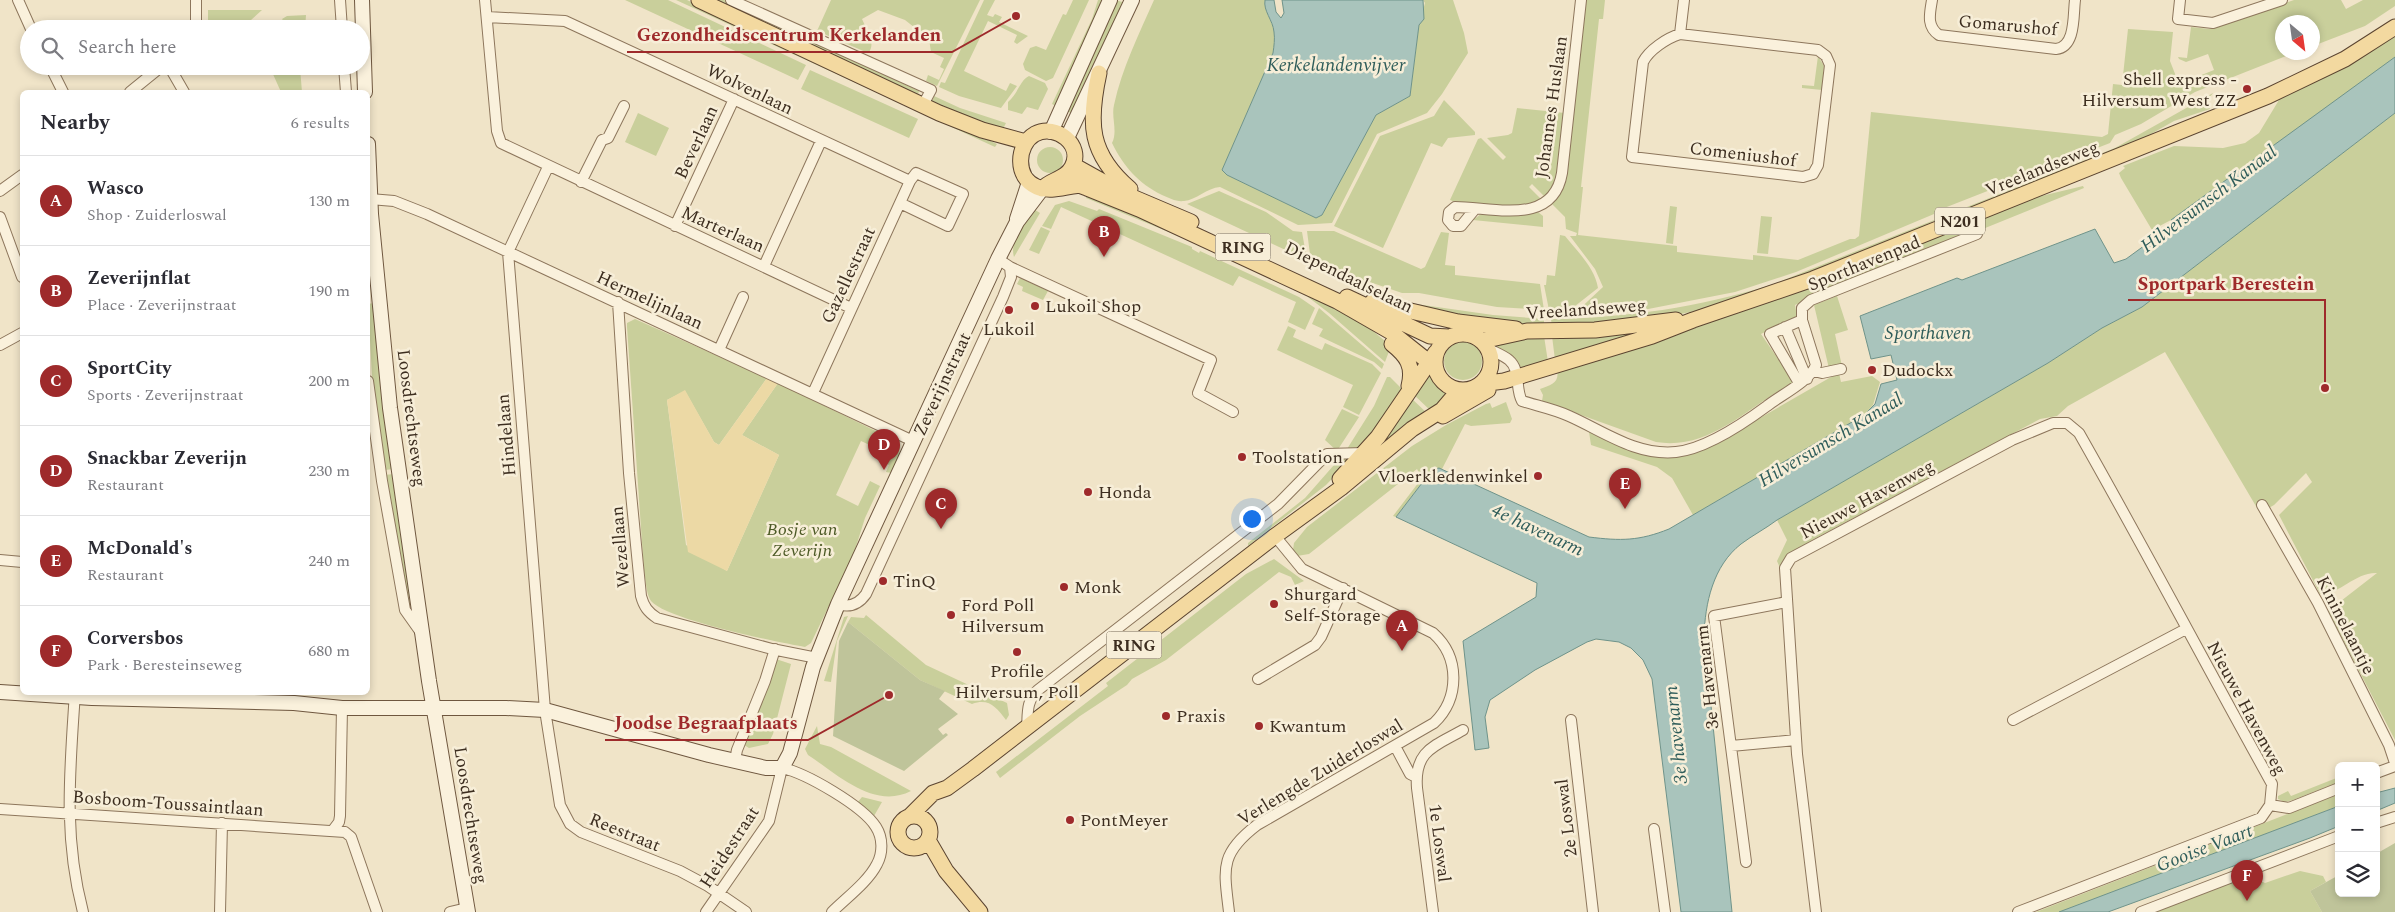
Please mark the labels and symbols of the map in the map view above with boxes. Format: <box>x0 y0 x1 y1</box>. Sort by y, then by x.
street label: Gomarushof <box>1957 8 2060 43</box>
north arrow <box>2275 15 2320 60</box>
callout: Gezondheidscentrum Kerkelanden <box>627 18 952 52</box>
text: Gezondheidscentrum Kerkelanden <box>637 21 942 50</box>
street label: Johannes Huslaan <box>1528 34 1575 180</box>
water label: Kerkelandenvijver <box>1266 51 1406 80</box>
street label: Wolvenlaan <box>702 57 798 122</box>
place label: Shell express - Hilversum West ZZ <box>2082 66 2237 114</box>
marker: Shell express - Hilversum West ZZ <box>2241 83 2253 95</box>
street label: Beverlaan <box>668 101 725 184</box>
street label: Vreelandseweg <box>1981 133 2103 204</box>
street label: Comeniushof <box>1688 135 1800 175</box>
water label: Hilversumsch Kanaal <box>2135 138 2283 260</box>
street label: Marterlaan <box>677 199 769 260</box>
road number: N201 <box>1935 208 1985 235</box>
pin: B <box>1088 216 1120 257</box>
street label: Gazellestraat <box>814 222 883 328</box>
street label: Sporthavenpad <box>1804 229 1925 298</box>
road number: RING <box>1216 233 1270 260</box>
street label: Diependaalselaan <box>1280 235 1418 320</box>
street label: Hermelijnlaan <box>592 264 708 337</box>
callout: Sportpark Berestein <box>2128 266 2325 300</box>
text: Sportpark Berestein <box>2137 270 2315 299</box>
street label: Vreelandseweg <box>1525 292 1647 327</box>
place label: Lukoil Shop <box>1045 293 1141 320</box>
marker: Lukoil Shop <box>1029 300 1041 312</box>
marker: Lukoil <box>1003 304 1015 316</box>
place label: Lukoil <box>983 316 1035 343</box>
water label: Sporthaven <box>1885 319 1971 348</box>
street label: Zeverijnstraat <box>907 328 978 441</box>
street label: Loosdrechtseweg <box>390 348 433 489</box>
place label: Dudockx <box>1882 357 1953 384</box>
marker: Dudockx <box>1866 364 1878 376</box>
water label: Hilversumsch Kanaal <box>1753 385 1909 495</box>
street label: Hindelaan <box>489 393 524 477</box>
pin: D <box>868 429 900 470</box>
place label: Toolstation <box>1252 444 1343 471</box>
marker: Toolstation <box>1236 451 1248 463</box>
street label: Nieuwe Havenweg <box>1795 453 1939 546</box>
place label: Vloerkledenwinkel <box>1377 463 1528 490</box>
pin: E <box>1609 468 1641 509</box>
marker: Vloerkledenwinkel <box>1532 470 1544 482</box>
place label: Honda <box>1098 479 1152 506</box>
marker: Honda <box>1082 486 1094 498</box>
pin: C <box>925 488 957 529</box>
water label: 4e havenarm <box>1486 496 1588 564</box>
street label: Wezellaan <box>603 505 638 589</box>
your location <box>1239 506 1265 532</box>
park label: Bosje van Zeverijn <box>767 516 838 564</box>
place label: TinQ <box>893 568 936 595</box>
street label: Kininelaantje <box>2309 571 2382 679</box>
place label: Monk <box>1074 574 1122 601</box>
marker: TinQ <box>877 575 889 587</box>
marker: Monk <box>1058 581 1070 593</box>
place label: Shurgard Self-Storage <box>1284 581 1381 629</box>
place label: Ford Poll Hilversum <box>961 592 1044 640</box>
marker: Shurgard Self-Storage <box>1268 598 1280 610</box>
marker: Ford Poll Hilversum <box>945 609 957 621</box>
pin: A <box>1386 610 1418 651</box>
street label: 3e Havenarm <box>1689 623 1726 730</box>
road number: RING <box>1106 632 1162 658</box>
street label: Nieuwe Havenweg <box>2200 636 2293 780</box>
marker: Profile Hilversum, Poll <box>1011 646 1023 658</box>
place label: Profile Hilversum, Poll <box>955 658 1079 706</box>
water label: 3e havenarm <box>1657 684 1696 785</box>
place label: Praxis <box>1176 703 1226 730</box>
callout: Joodse Begraafplaats <box>605 706 808 740</box>
text: Joodse Begraafplaats <box>614 709 798 738</box>
marker: Praxis <box>1160 710 1172 722</box>
street label: Verlengde Zuiderloswal <box>1232 712 1408 833</box>
place label: Kwantum <box>1269 713 1346 740</box>
marker: Kwantum <box>1253 720 1265 732</box>
street label: Loosdrechtseweg <box>446 744 495 886</box>
street label: 2e Loswal <box>1548 777 1585 859</box>
street label: Bosboom-Toussaintlaan <box>71 783 264 824</box>
street label: Heidestraat <box>693 801 766 894</box>
street label: 1e Loswal <box>1421 802 1458 884</box>
street label: Reestraat <box>585 806 665 859</box>
place label: PontMeyer <box>1080 807 1168 834</box>
marker: PontMeyer <box>1064 814 1076 826</box>
water label: Gooise Vaart <box>2152 816 2258 880</box>
pin: F <box>2231 860 2263 901</box>

